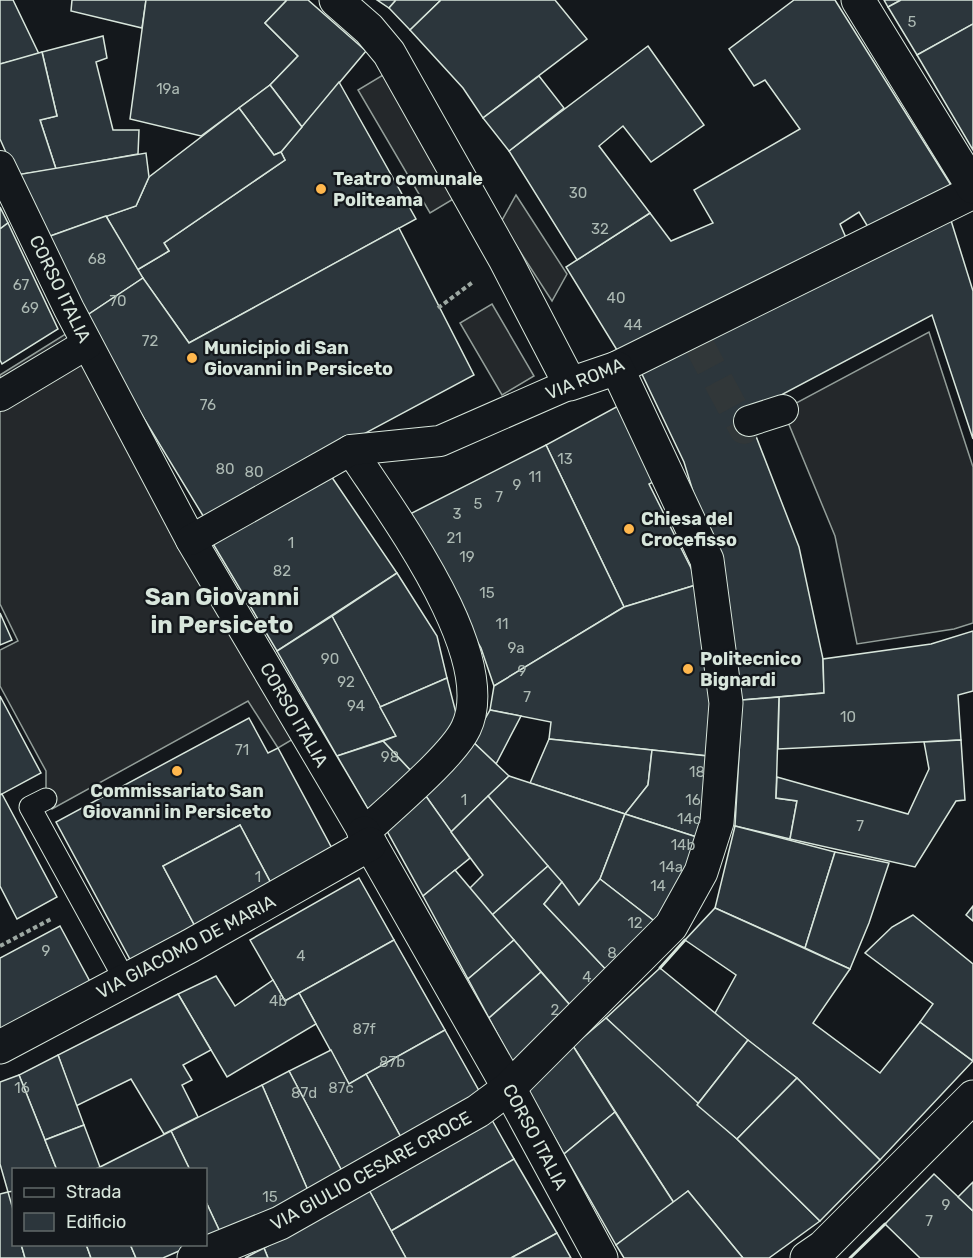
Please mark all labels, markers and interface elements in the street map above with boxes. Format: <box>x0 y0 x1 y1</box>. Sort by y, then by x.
house number: 5 <box>908 13 917 31</box>
house number: 19a <box>156 80 180 98</box>
place label: Teatro comunale Politeama <box>333 168 483 211</box>
marker: Teatro comunale Politeama <box>314 182 328 196</box>
house number: 30 <box>569 184 587 202</box>
house number: 32 <box>591 220 609 238</box>
street label: CORSO ITALIA <box>24 232 96 346</box>
house number: 68 <box>88 250 106 268</box>
house number: 67 <box>13 276 29 294</box>
house number: 40 <box>607 289 625 307</box>
house number: 70 <box>109 292 127 310</box>
house number: 69 <box>21 299 39 317</box>
house number: 44 <box>624 316 642 334</box>
house number: 72 <box>142 332 158 350</box>
place label: Municipio di San Giovanni in Persiceto <box>204 337 393 380</box>
marker: Municipio di San Giovanni in Persiceto <box>185 351 199 365</box>
street label: VIA ROMA <box>542 353 628 405</box>
house number: 76 <box>200 396 216 414</box>
house number: 13 <box>557 450 573 468</box>
house number: 80 <box>215 460 235 478</box>
house number: 80 <box>244 463 264 481</box>
house number: 11 <box>529 468 541 486</box>
house number: 9 <box>513 476 522 494</box>
house number: 7 <box>495 488 503 506</box>
house number: 5 <box>474 495 483 513</box>
house number: 3 <box>452 505 462 523</box>
place label: Chiesa del Crocefisso <box>641 508 737 551</box>
marker: Chiesa del Crocefisso <box>622 522 636 536</box>
house number: 21 <box>446 529 462 547</box>
house number: 1 <box>288 534 294 552</box>
house number: 19 <box>459 548 475 566</box>
house number: 82 <box>273 562 291 580</box>
district label: San Giovanni in Persiceto <box>145 583 299 639</box>
house number: 15 <box>479 584 495 602</box>
house number: 11 <box>496 615 508 633</box>
house number: 9a <box>507 639 525 657</box>
place label: Politecnico Bignardi <box>700 648 801 691</box>
house number: 90 <box>321 650 339 668</box>
street label: CORSO ITALIA <box>255 659 333 771</box>
house number: 9 <box>518 662 527 680</box>
marker: Politecnico Bignardi <box>681 662 695 676</box>
house number: 92 <box>337 673 355 691</box>
house number: 7 <box>523 688 531 706</box>
house number: 94 <box>347 697 365 715</box>
house number: 10 <box>840 708 856 726</box>
house number: 71 <box>235 741 249 759</box>
house number: 98 <box>381 748 399 766</box>
house number: 18 <box>689 763 705 781</box>
marker: Commissariato San Giovanni in Persiceto <box>170 764 184 778</box>
place label: Commissariato San Giovanni in Persiceto <box>82 780 272 823</box>
house number: 1 <box>461 791 467 809</box>
house number: 16 <box>685 791 701 809</box>
house number: 14c <box>677 810 701 828</box>
house number: 7 <box>856 817 864 835</box>
house number: 14b <box>671 836 695 854</box>
house number: 14a <box>659 858 683 876</box>
house number: 1 <box>255 868 261 886</box>
house number: 14 <box>650 877 666 895</box>
street label: VIA GIACOMO DE MARIA <box>93 890 279 1004</box>
house number: 12 <box>627 914 643 932</box>
house number: 9 <box>42 942 51 960</box>
house number: 8 <box>607 944 617 962</box>
house number: 4 <box>296 947 306 965</box>
house number: 4 <box>582 968 592 986</box>
house number: 4b <box>269 992 287 1010</box>
house number: 2 <box>551 1001 560 1019</box>
house number: 87f <box>352 1020 376 1038</box>
house number: 87b <box>379 1053 405 1071</box>
house number: 16 <box>14 1079 30 1097</box>
house number: 87c <box>328 1079 354 1097</box>
street label: CORSO ITALIA <box>498 1080 572 1194</box>
house number: 87d <box>291 1084 317 1102</box>
street label: VIA GIULIO CESARE CROCE <box>267 1107 475 1235</box>
legend <box>12 1168 207 1246</box>
text: Strada <box>66 1181 122 1203</box>
house number: 15 <box>262 1188 278 1206</box>
house number: 9 <box>942 1196 951 1214</box>
text: Edificio <box>66 1211 126 1233</box>
house number: 7 <box>925 1212 933 1230</box>

